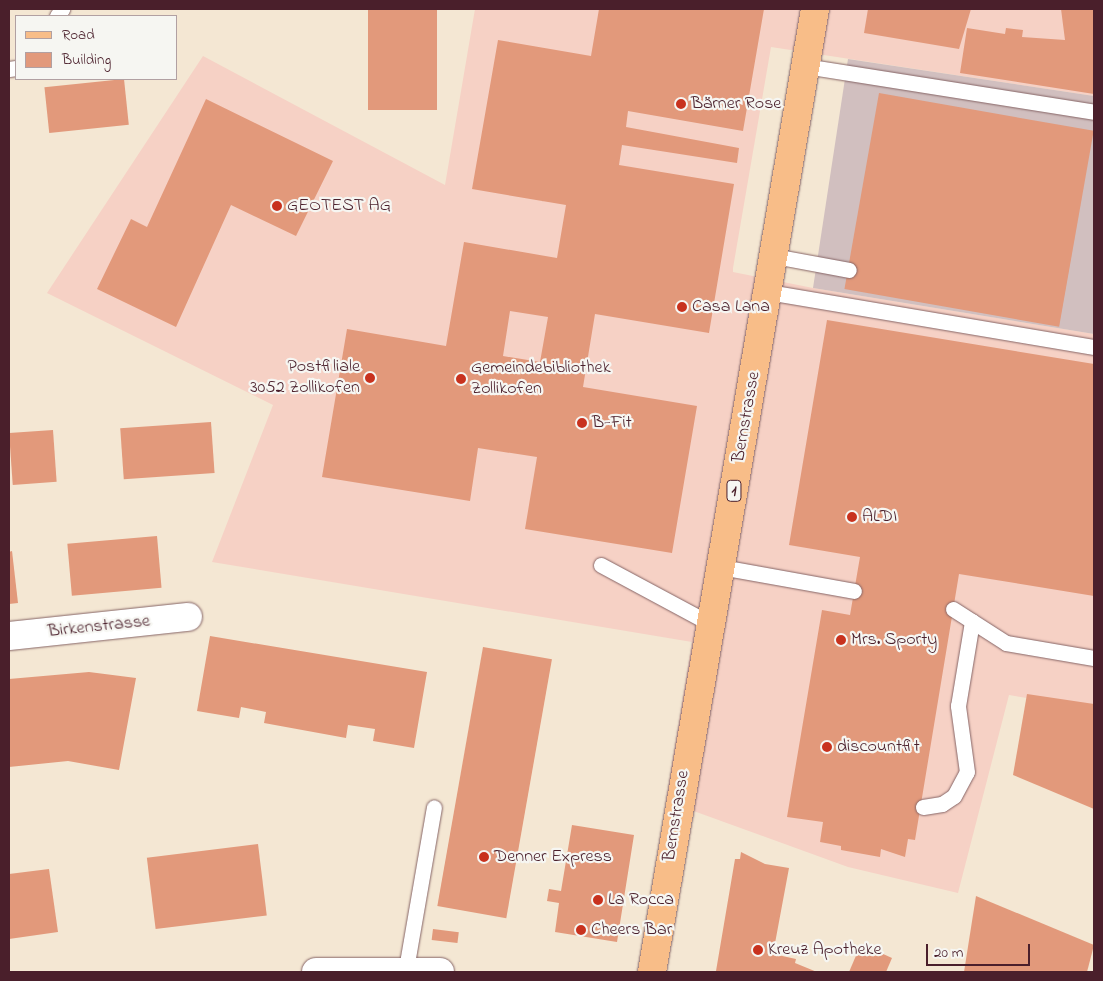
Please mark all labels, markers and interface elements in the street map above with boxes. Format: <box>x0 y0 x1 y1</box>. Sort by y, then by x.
legend <box>15 15 178 80</box>
text: Road <box>62 24 95 46</box>
text: Building <box>62 49 111 71</box>
place label: Bärner Rose <box>691 93 781 115</box>
marker: Bärner Rose <box>675 98 687 110</box>
place label: GEOTEST AG <box>287 195 391 217</box>
marker: GEOTEST AG <box>271 200 283 212</box>
place label: Casa Lana <box>692 296 770 318</box>
marker: Casa Lana <box>676 301 688 313</box>
place label: Postfiliale 3052 Zollikofen <box>250 357 360 399</box>
place label: Gemeindebibliothek Zollikofen <box>471 358 611 400</box>
street label: Bernstrasse <box>728 370 766 464</box>
marker: Postfiliale 3052 Zollikofen <box>364 372 376 384</box>
marker: Gemeindebibliothek Zollikofen <box>455 373 467 385</box>
place label: B-Fit <box>592 412 632 434</box>
marker: B-Fit <box>576 417 588 429</box>
road number: 1 <box>725 478 743 504</box>
place label: ALDI <box>862 506 897 528</box>
marker: ALDI <box>846 511 858 523</box>
street label: Birkenstrasse <box>47 611 151 643</box>
place label: Mrs. Sporty <box>851 629 937 651</box>
marker: Mrs. Sporty <box>835 634 847 646</box>
place label: discountfit <box>837 736 920 758</box>
marker: discountfit <box>821 741 833 753</box>
street label: Bernstrasse <box>659 769 695 863</box>
place label: Denner Express <box>494 846 612 868</box>
marker: Denner Express <box>478 851 490 863</box>
place label: La Rocca <box>608 889 674 911</box>
marker: La Rocca <box>592 894 604 906</box>
place label: Cheers Bar <box>591 919 672 941</box>
marker: Cheers Bar <box>575 924 587 936</box>
scale bar <box>928 934 1032 966</box>
place label: Kreuz Apotheke <box>768 939 882 961</box>
text: 20 m <box>934 942 963 964</box>
marker: Kreuz Apotheke <box>752 944 764 956</box>

